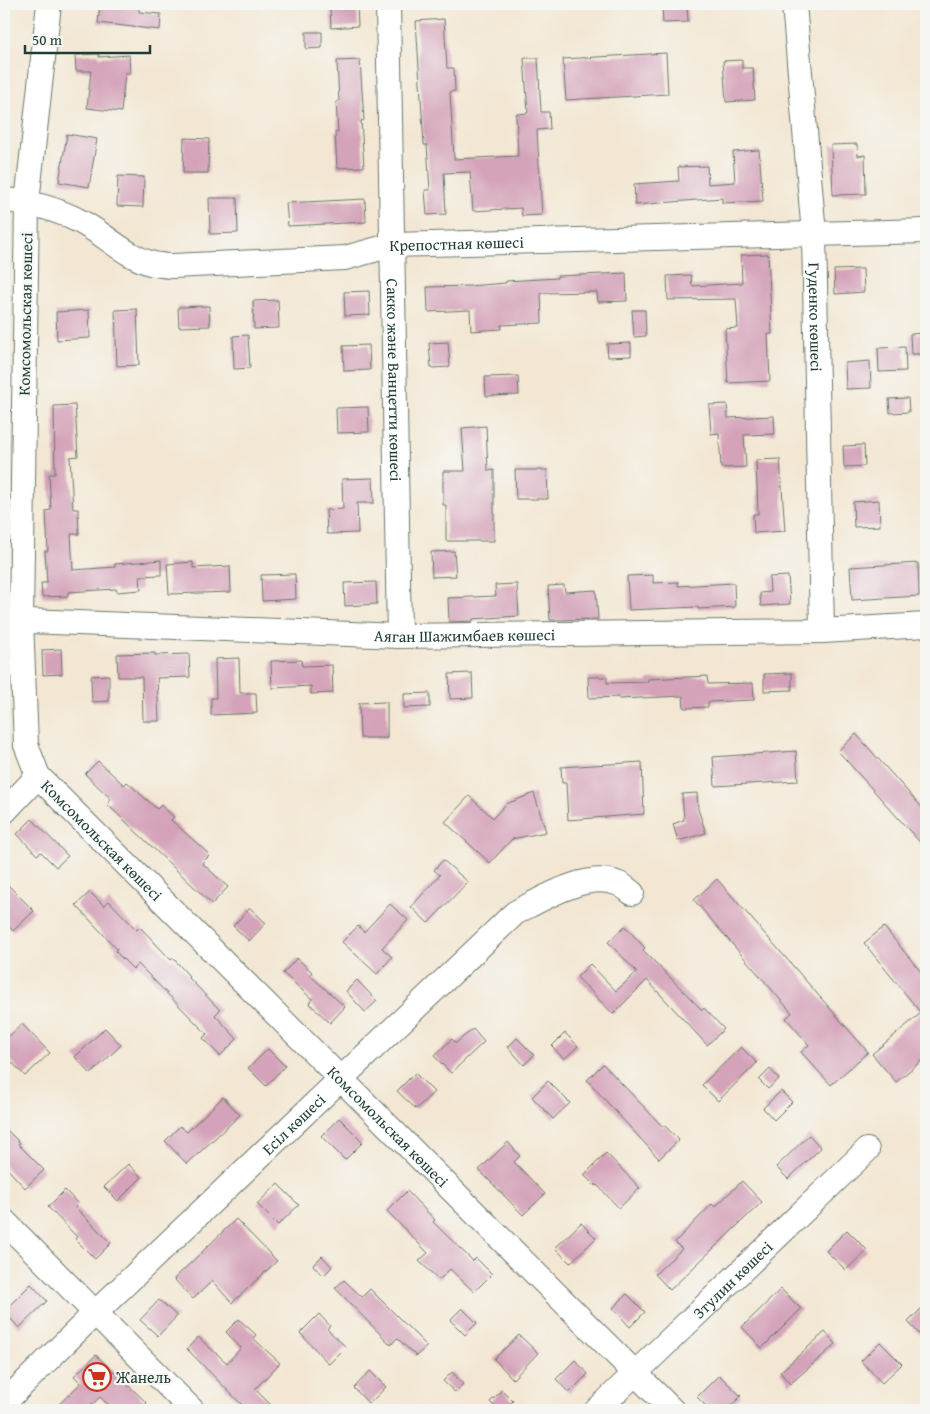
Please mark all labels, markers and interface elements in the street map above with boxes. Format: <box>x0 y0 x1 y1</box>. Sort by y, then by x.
scale bar <box>25 22 150 54</box>
text: 50 m <box>32 29 63 50</box>
street label: Крепостная көшесі <box>389 230 525 257</box>
street label: Комсомольская көшесі <box>12 232 38 396</box>
street label: Гуденко көшесі <box>803 262 829 372</box>
street label: Сакко және Ванцетти көшесі <box>381 278 408 482</box>
street label: Аяган Шажимбаев көшесі <box>374 622 556 648</box>
street label: Комсомольская көшесі <box>36 774 168 906</box>
street label: Комсомольская көшесі <box>322 1060 455 1193</box>
street label: Есіл көшесі <box>256 1087 331 1160</box>
street label: Зтулин көшесі <box>687 1235 778 1324</box>
supermarket icon: Жанель <box>82 1362 112 1392</box>
place label: Жанель <box>115 1365 171 1389</box>

